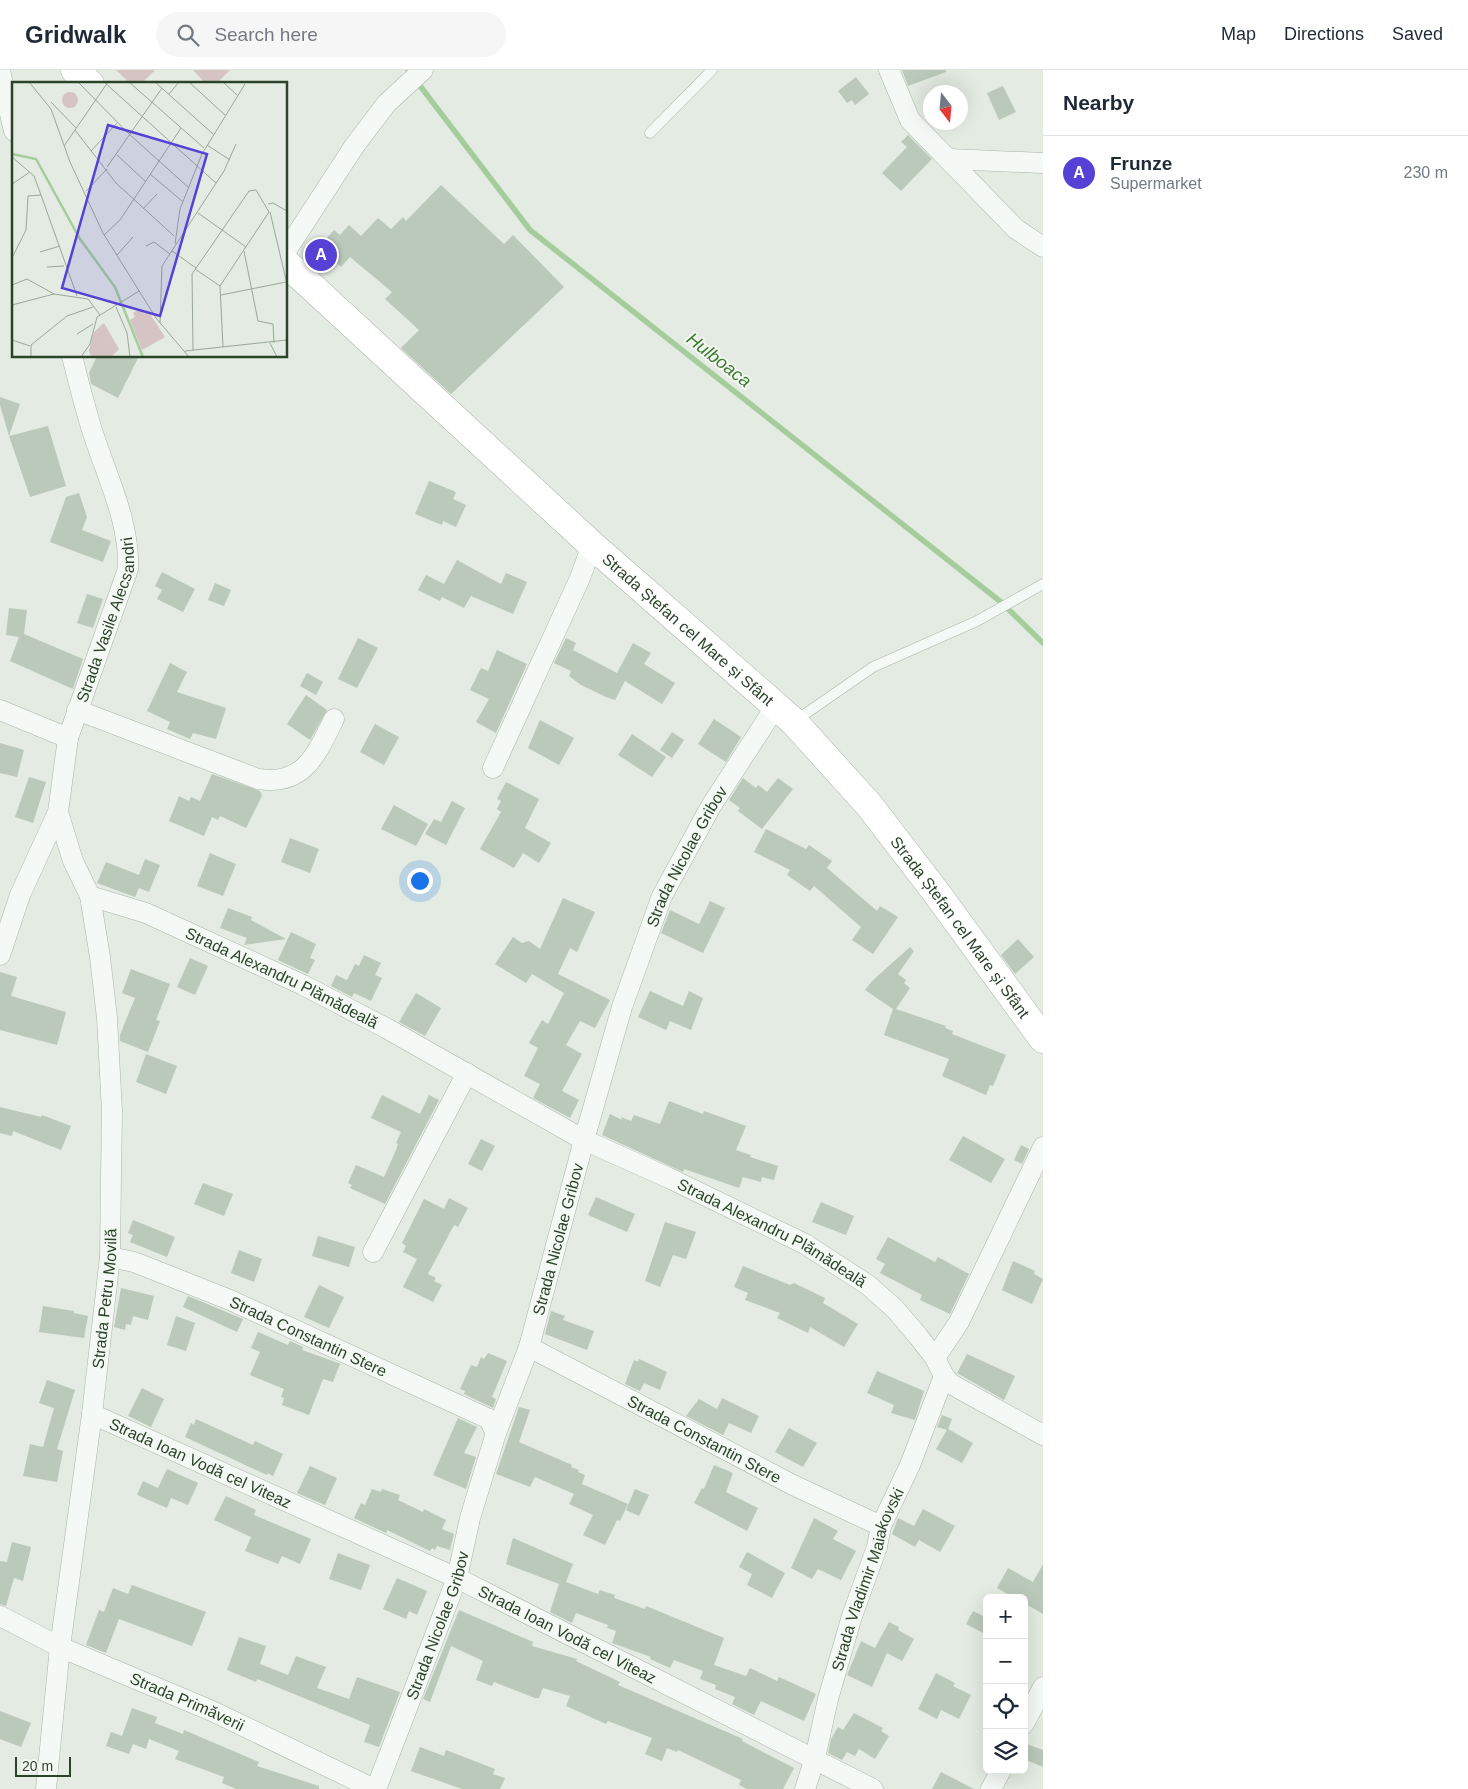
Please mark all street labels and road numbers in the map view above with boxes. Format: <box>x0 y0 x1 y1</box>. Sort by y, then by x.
street label: Strada Vasile Alecsandri <box>73 536 137 705</box>
street label: Strada Ștefan cel Mare și Sfânt <box>599 550 777 709</box>
street label: Strada Nicolae Gribov <box>644 783 731 929</box>
street label: Strada Ștefan cel Mare și Sfânt <box>887 833 1033 1022</box>
street label: Strada Alexandru Plămădeală <box>183 924 381 1032</box>
street label: Strada Nicolae Gribov <box>530 1161 586 1317</box>
street label: Strada Alexandru Plămădeală <box>675 1176 869 1291</box>
street label: Strada Petru Movilă <box>89 1228 119 1370</box>
street label: Strada Constantin Stere <box>227 1293 389 1380</box>
street label: Strada Constantin Stere <box>625 1392 784 1486</box>
street label: Strada Ioan Vodă cel Viteaz <box>107 1415 294 1511</box>
street label: Strada Vladimir Maiakovski <box>829 1485 907 1673</box>
street label: Strada Nicolae Gribov <box>403 1550 472 1702</box>
street label: Strada Ioan Vodă cel Viteaz <box>475 1582 659 1687</box>
street label: Strada Primăverii <box>128 1670 247 1734</box>

